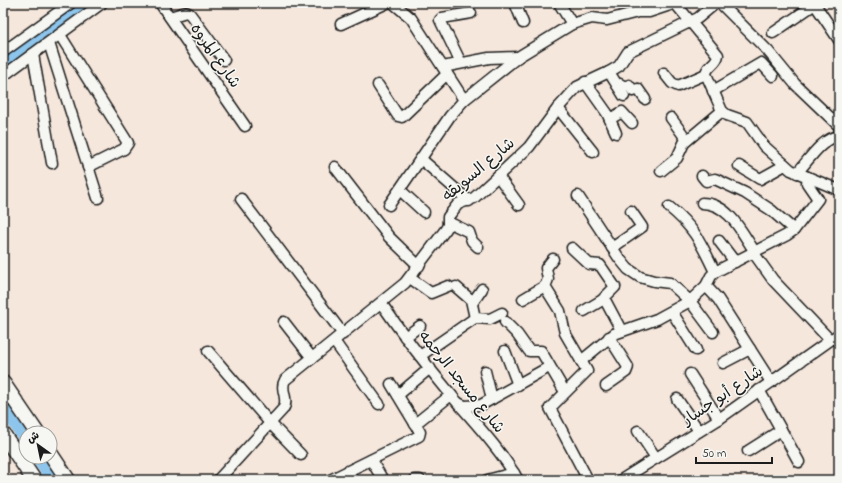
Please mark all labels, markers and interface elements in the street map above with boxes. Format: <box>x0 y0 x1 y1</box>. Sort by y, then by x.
street label: شارع المروه <box>184 19 246 93</box>
street label: شارع السويقه <box>437 132 521 208</box>
street label: شارع مسجد الرحمه <box>412 325 510 439</box>
street label: شارع أبو جسار <box>676 360 768 433</box>
north arrow <box>18 425 58 465</box>
text: ش <box>24 427 43 447</box>
scale bar <box>696 439 772 465</box>
text: 50 m <box>702 445 726 463</box>

